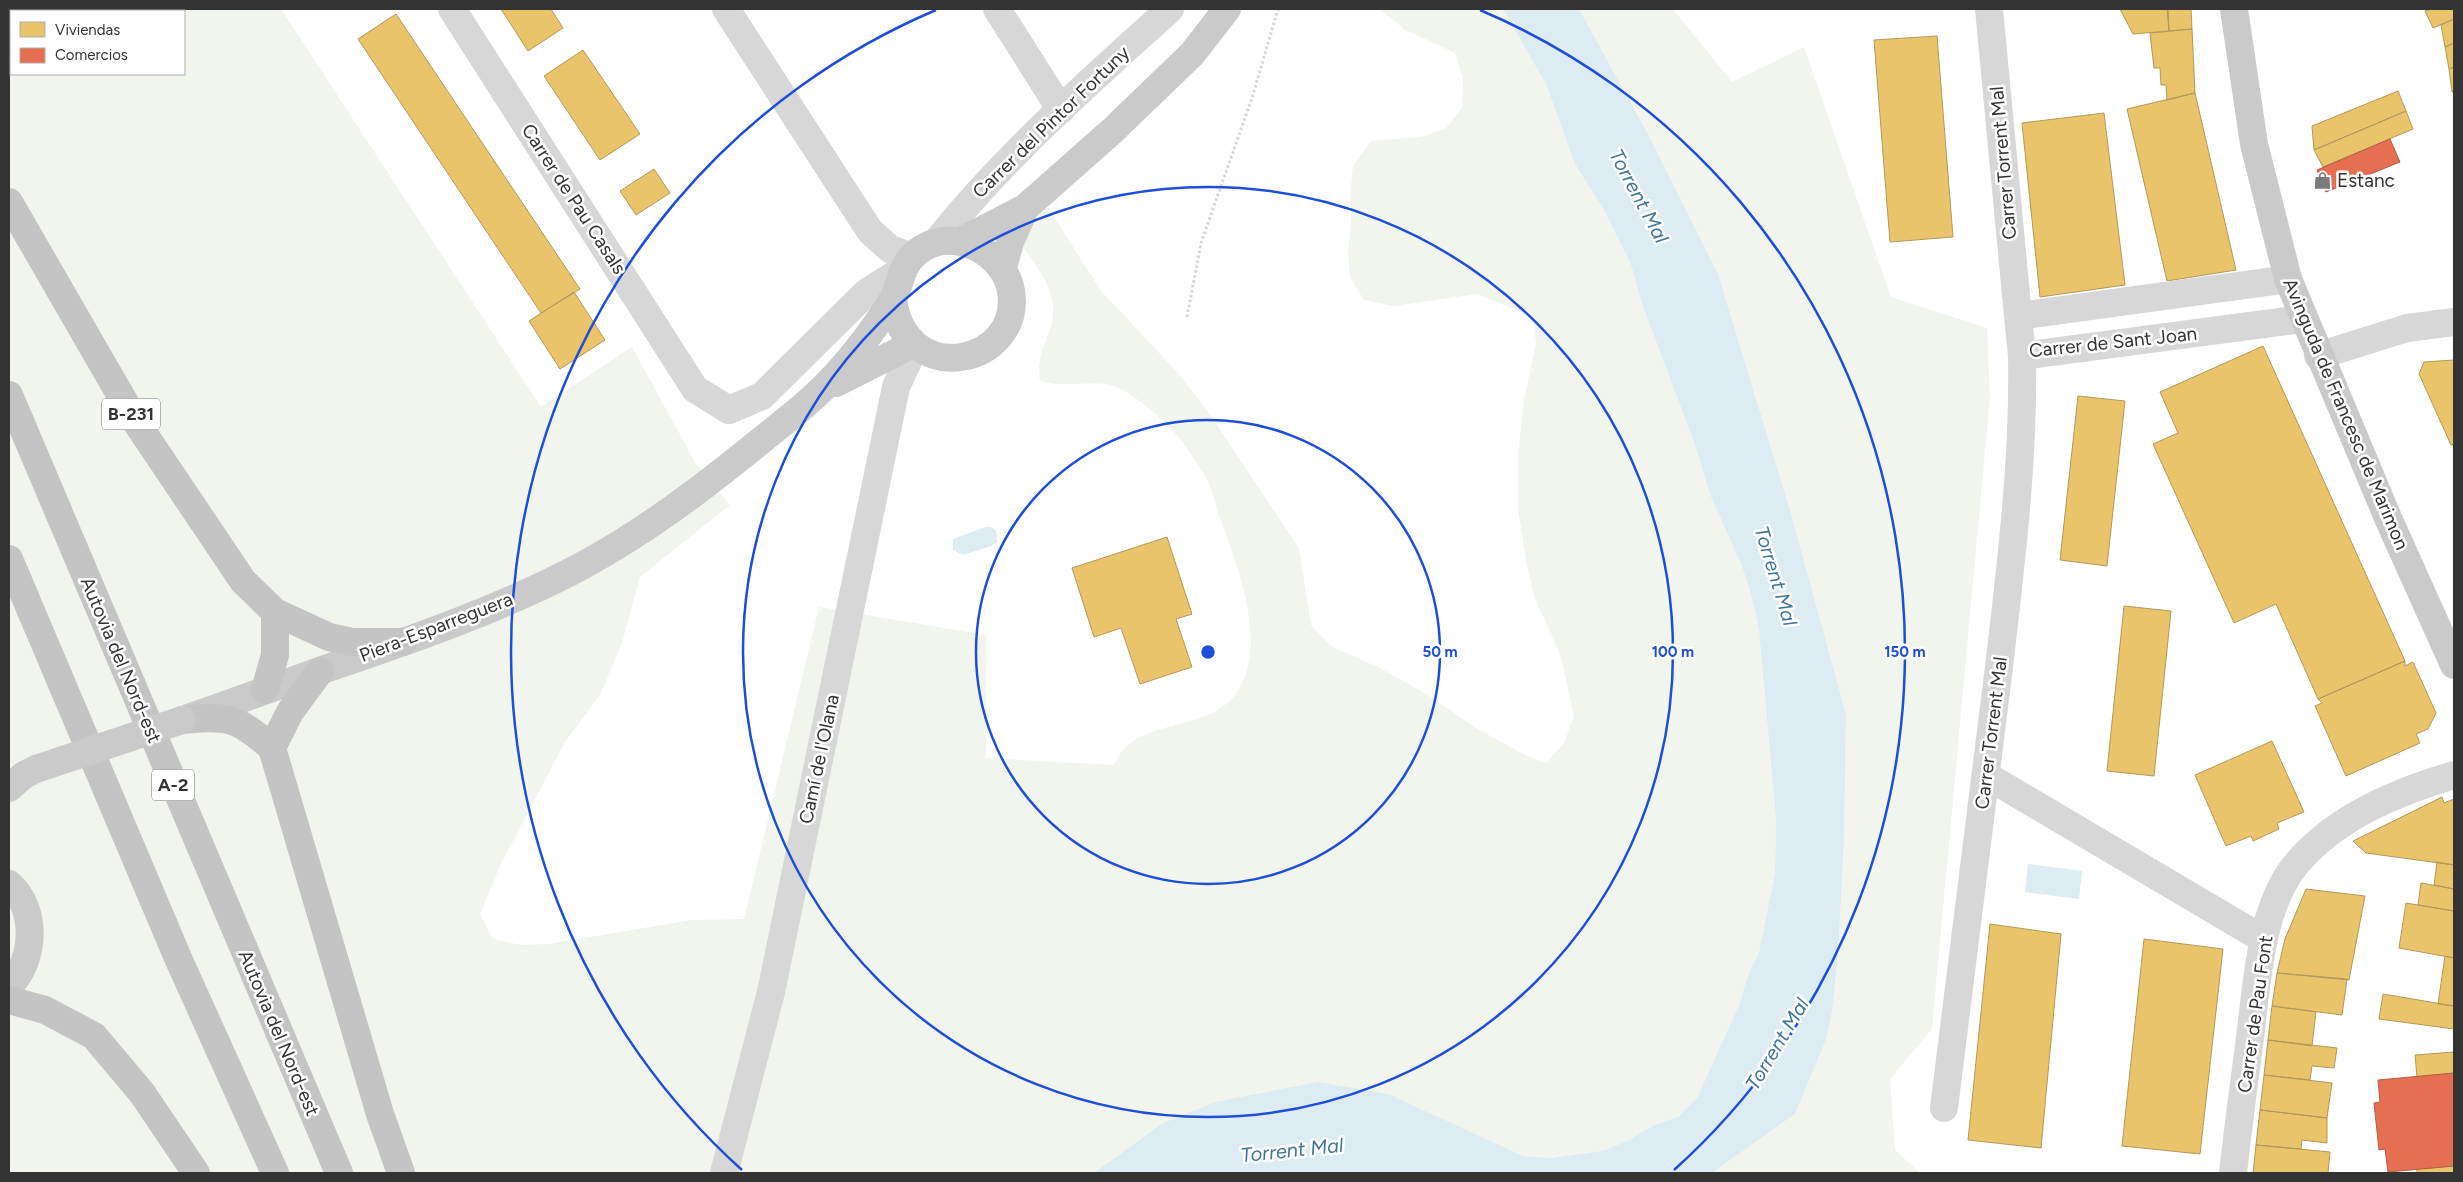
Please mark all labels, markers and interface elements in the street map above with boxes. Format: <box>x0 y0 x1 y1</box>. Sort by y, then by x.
legend <box>10 10 185 75</box>
text: Viviendas <box>55 21 120 39</box>
street label: Carrer del Pintor Fortuny <box>968 41 1134 203</box>
text: Comercios <box>55 46 128 64</box>
street label: Carrer Torrent Mal <box>1985 85 2021 241</box>
street label: Carrer de Pau Casals <box>517 119 631 279</box>
water label: Torrent Mal <box>1604 145 1674 248</box>
place label: Estanc <box>2337 169 2395 192</box>
shop icon: Estanc <box>2313 170 2333 190</box>
street label: Avinguda de Francesc de Marimon <box>2278 275 2414 553</box>
street label: Carrer de Sant Joan <box>2028 322 2198 362</box>
road number: B-231 <box>102 398 160 429</box>
water label: Torrent Mal <box>1749 523 1803 629</box>
street label: Autovia del Nord-est <box>76 574 166 746</box>
street label: Piera-Esparreguera <box>356 587 516 667</box>
centre of rings <box>1199 643 1217 661</box>
text: 50 m <box>1422 643 1458 661</box>
text: 100 m <box>1652 643 1694 661</box>
text: 150 m <box>1884 643 1926 661</box>
street label: Carrer Torrent Mal <box>1970 655 2012 811</box>
street label: Camí de l'Olana <box>794 692 844 826</box>
road number: A-2 <box>152 770 194 800</box>
street label: Carrer de Pau Font <box>2233 934 2277 1094</box>
street label: Autovia del Nord-est <box>234 947 324 1119</box>
water label: Torrent Mal <box>1740 993 1814 1094</box>
water label: Torrent Mal <box>1240 1133 1345 1167</box>

